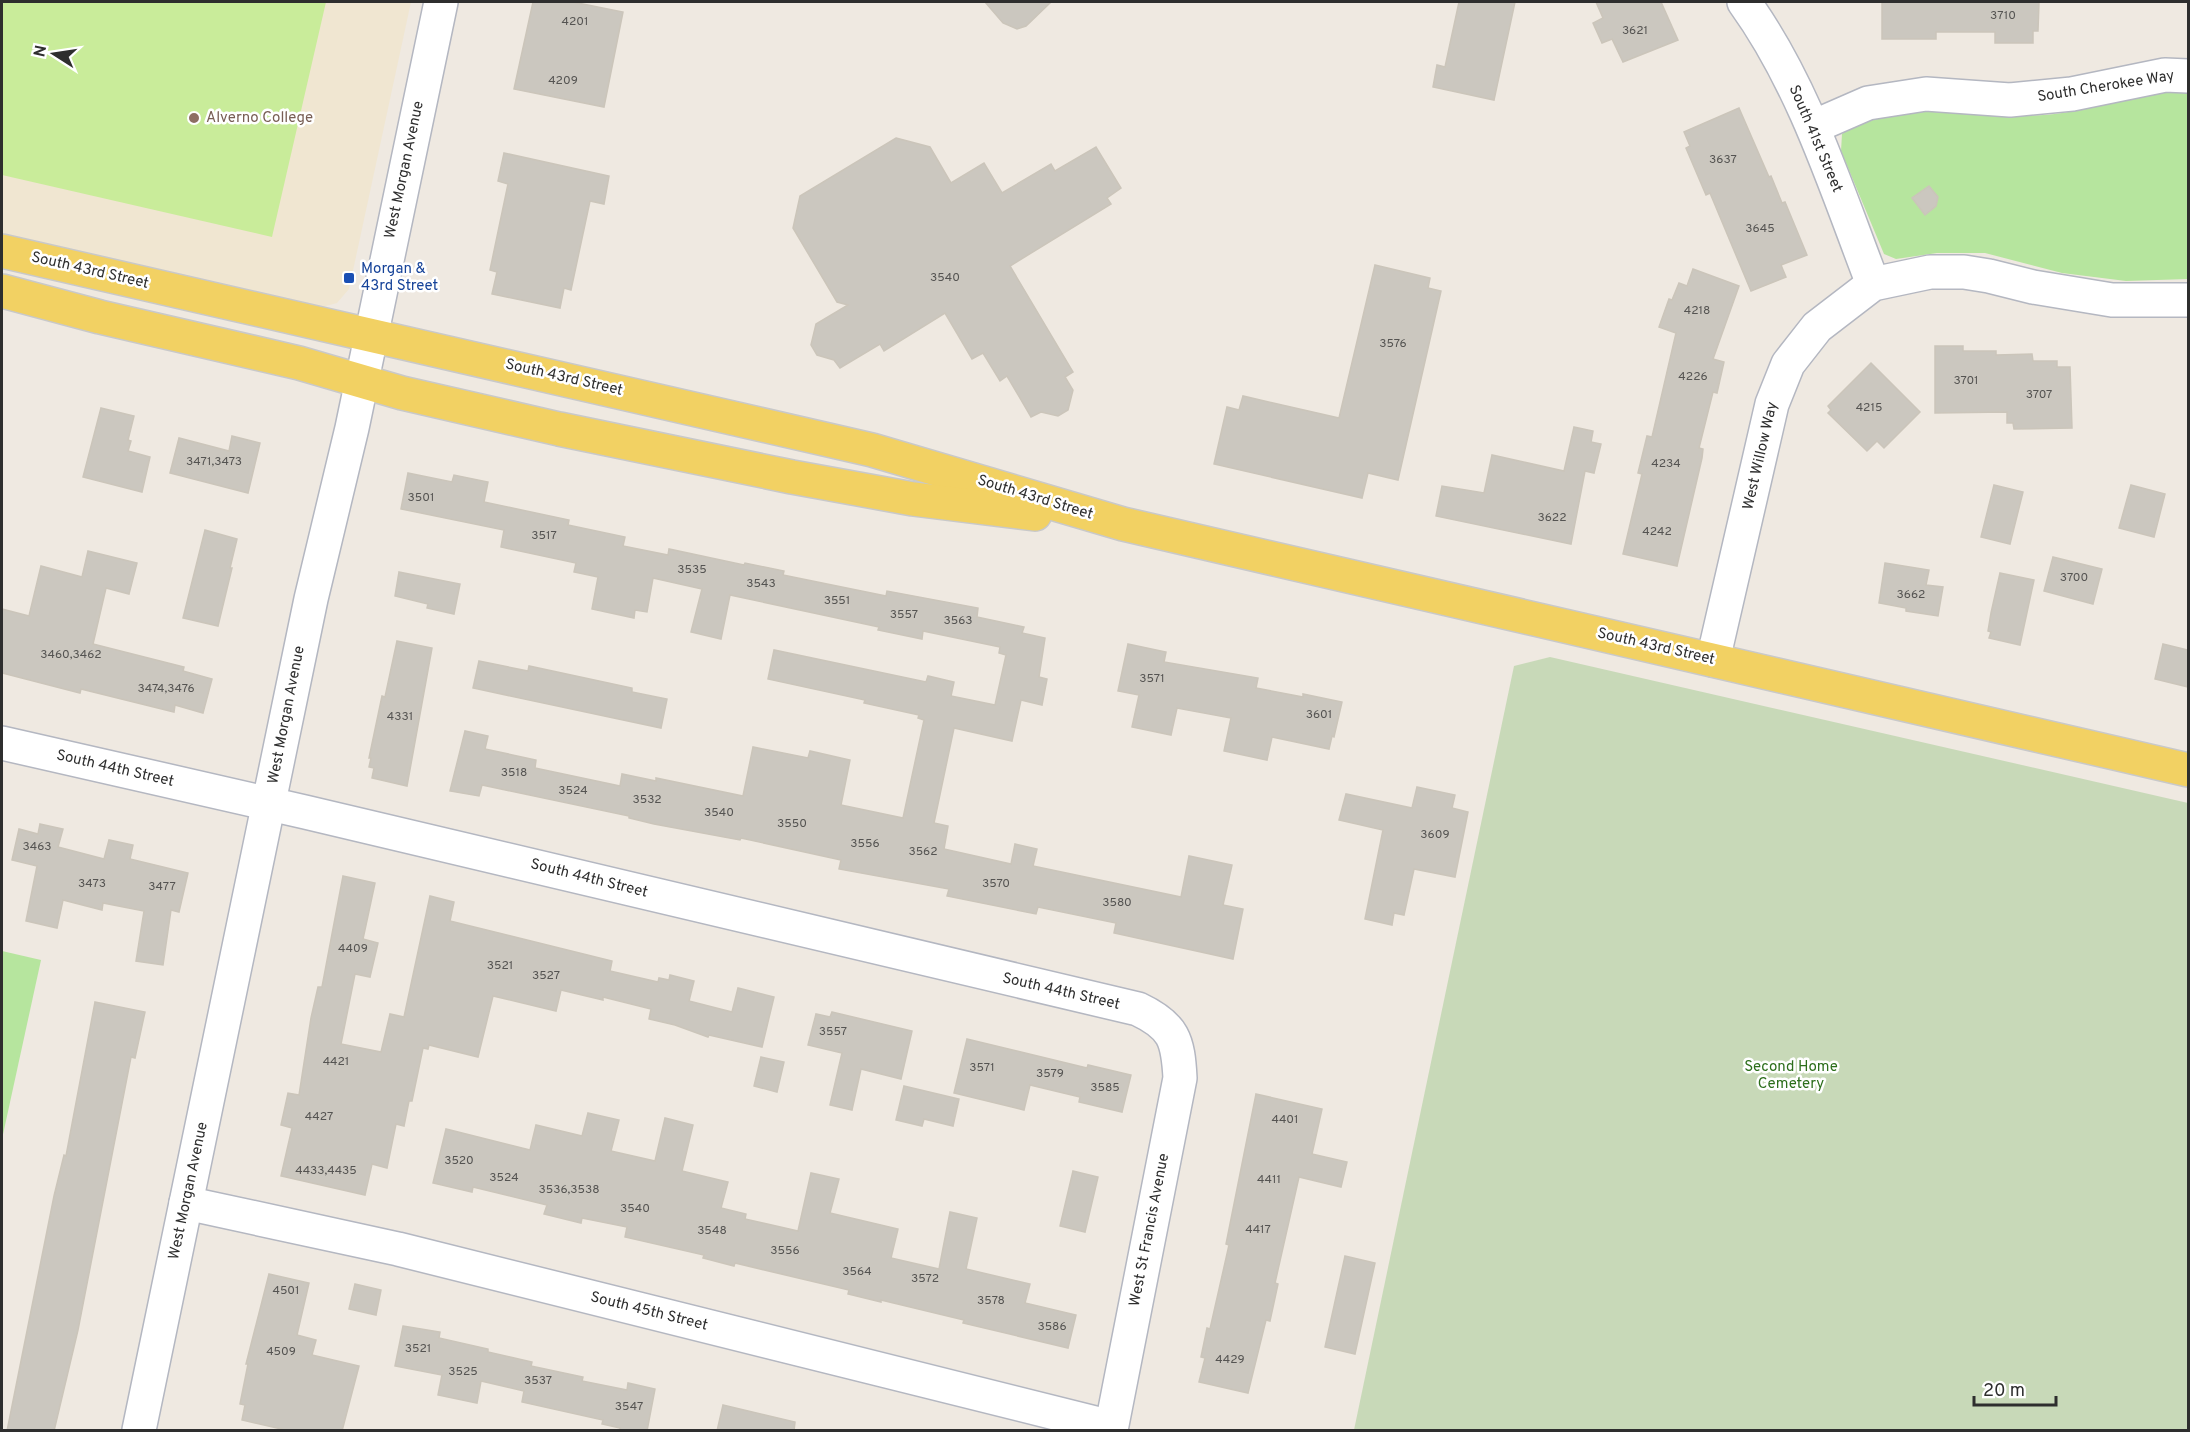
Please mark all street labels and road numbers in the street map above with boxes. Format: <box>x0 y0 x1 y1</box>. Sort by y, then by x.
street label: South Cherokee Way <box>2036 67 2176 107</box>
street label: South 41st Street <box>1784 82 1846 196</box>
street label: West Morgan Avenue <box>381 99 429 241</box>
street label: South 43rd Street <box>29 248 151 294</box>
street label: South 43rd Street <box>503 355 625 401</box>
street label: West Willow Way <box>1739 400 1783 512</box>
street label: South 43rd Street <box>975 471 1095 525</box>
street label: South 43rd Street <box>1595 624 1717 670</box>
street label: West Morgan Avenue <box>264 644 310 786</box>
street label: South 44th Street <box>54 746 176 792</box>
street label: South 44th Street <box>528 855 650 903</box>
street label: South 44th Street <box>1000 969 1122 1015</box>
street label: West Morgan Avenue <box>165 1120 213 1262</box>
street label: West St Francis Avenue <box>1126 1152 1174 1308</box>
street label: South 45th Street <box>588 1288 710 1336</box>

